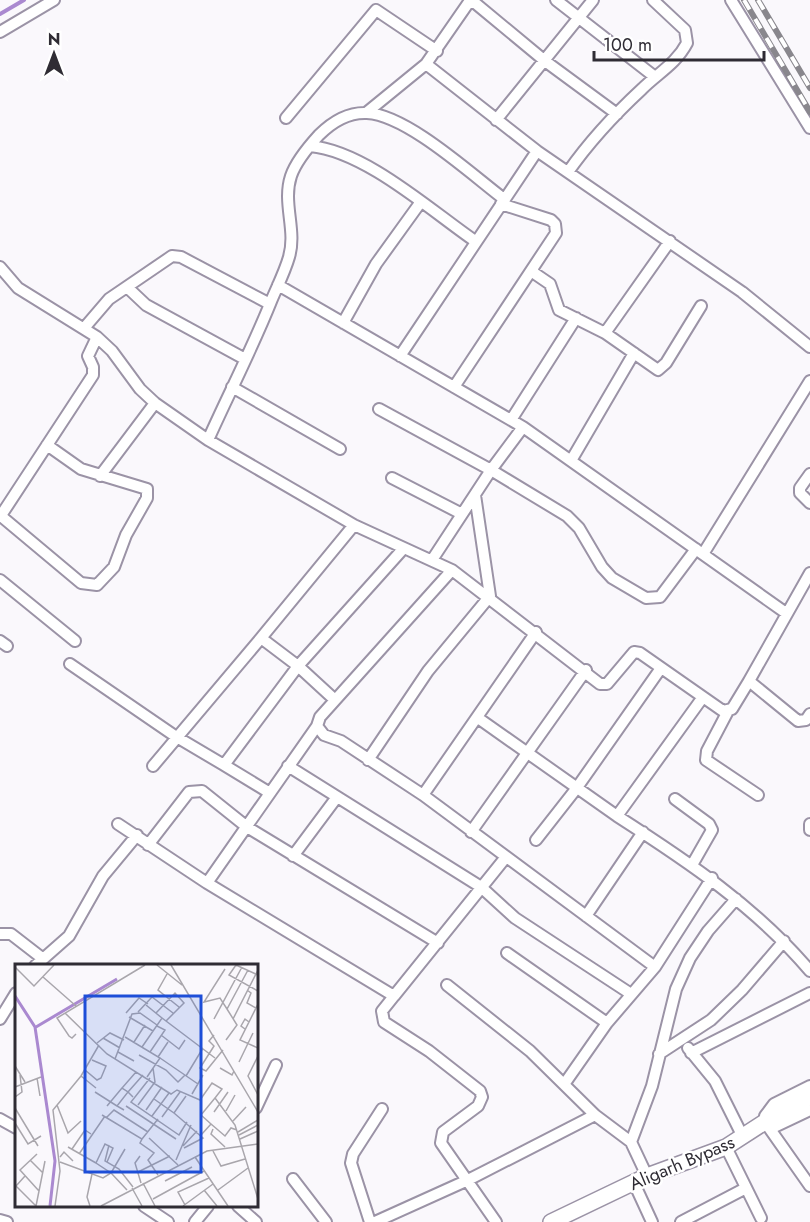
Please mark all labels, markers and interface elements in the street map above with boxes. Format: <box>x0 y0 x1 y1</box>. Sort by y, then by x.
north arrow <box>24 24 84 84</box>
scale bar <box>594 24 764 62</box>
text: N <box>48 28 60 51</box>
text: 100 m <box>603 32 652 58</box>
inset map <box>15 964 258 1207</box>
street label: Aligarh Bypass <box>625 1129 739 1197</box>

